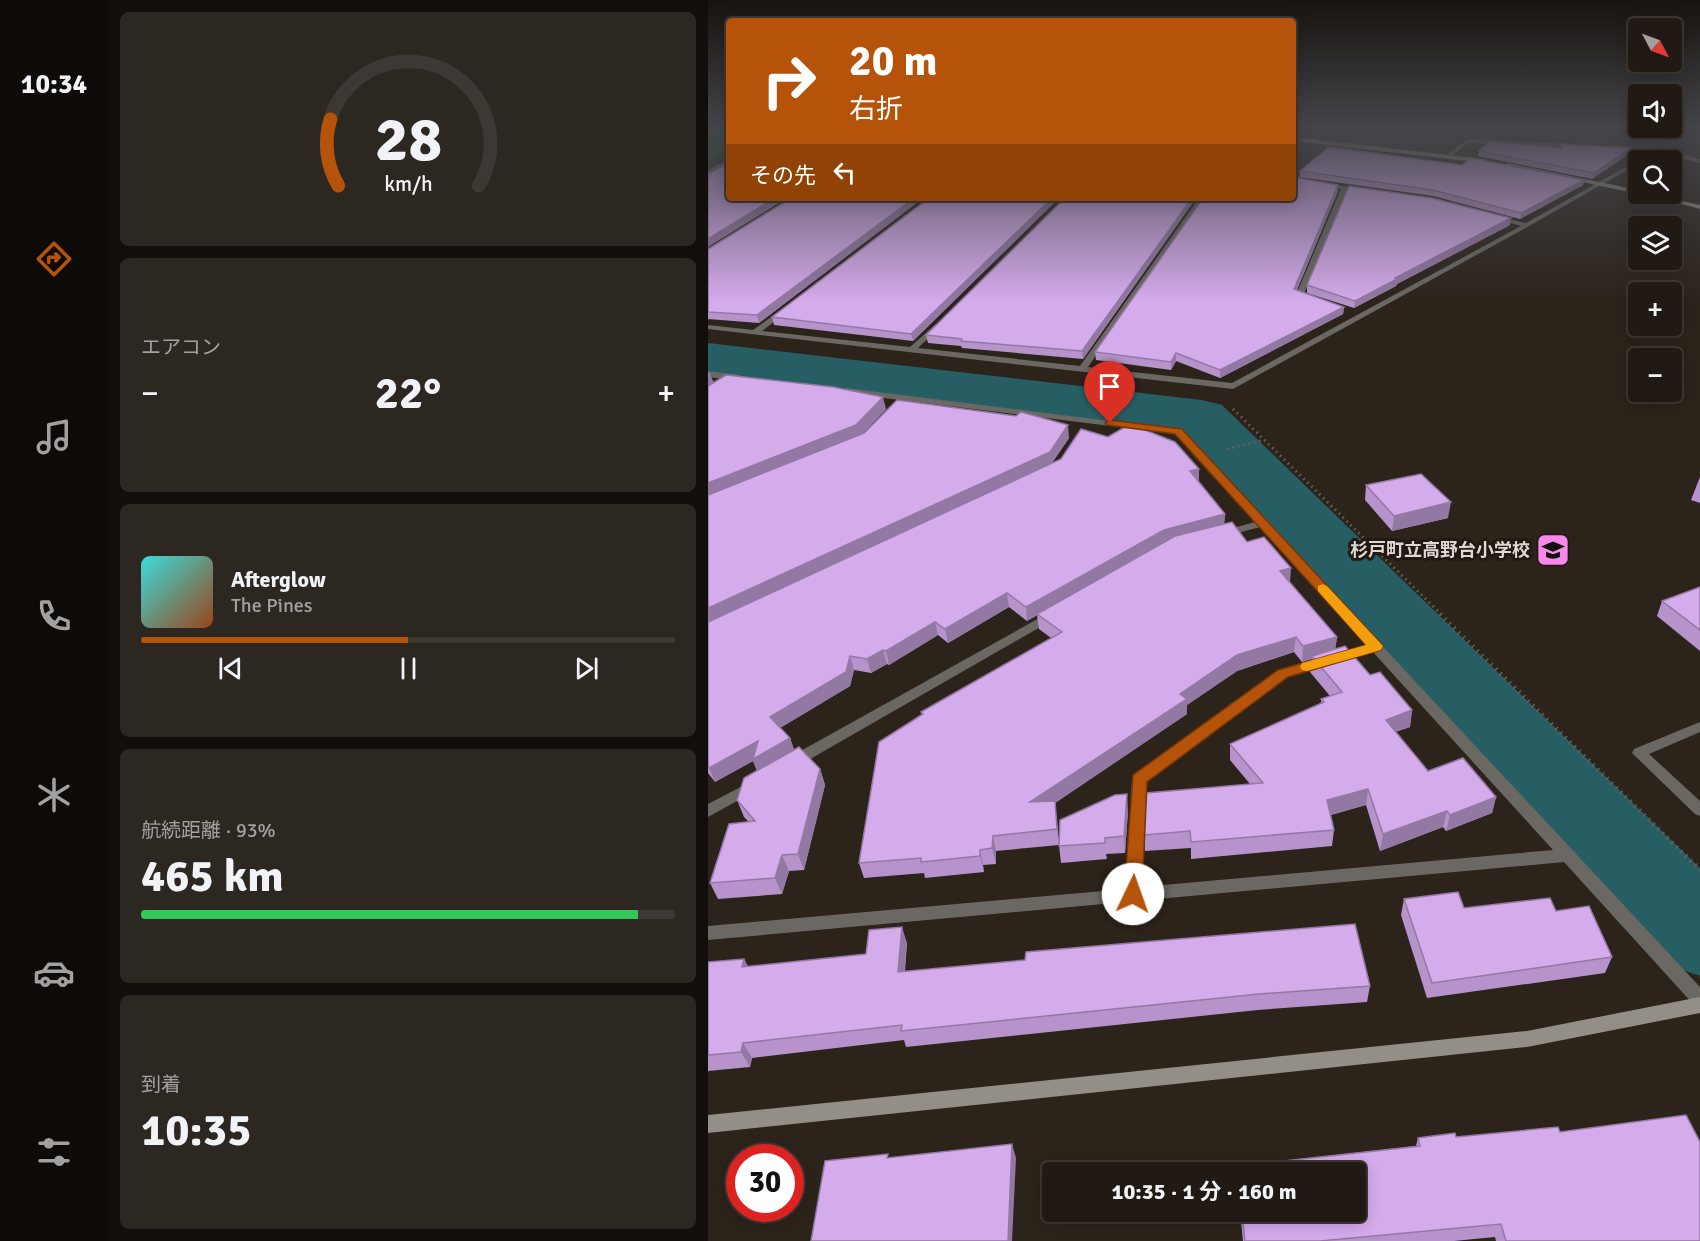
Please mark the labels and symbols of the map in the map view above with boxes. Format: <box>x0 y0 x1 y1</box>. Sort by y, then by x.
north arrow <box>1628 18 1682 72</box>
pin <box>1084 361 1135 423</box>
school or university icon: 杉戸町立高野台小学校 <box>1535 532 1571 568</box>
place label: 杉戸町立高野台小学校 <box>1350 539 1530 561</box>
position arrow <box>1101 862 1165 926</box>
speed limit sign: 30 <box>726 1144 804 1222</box>

